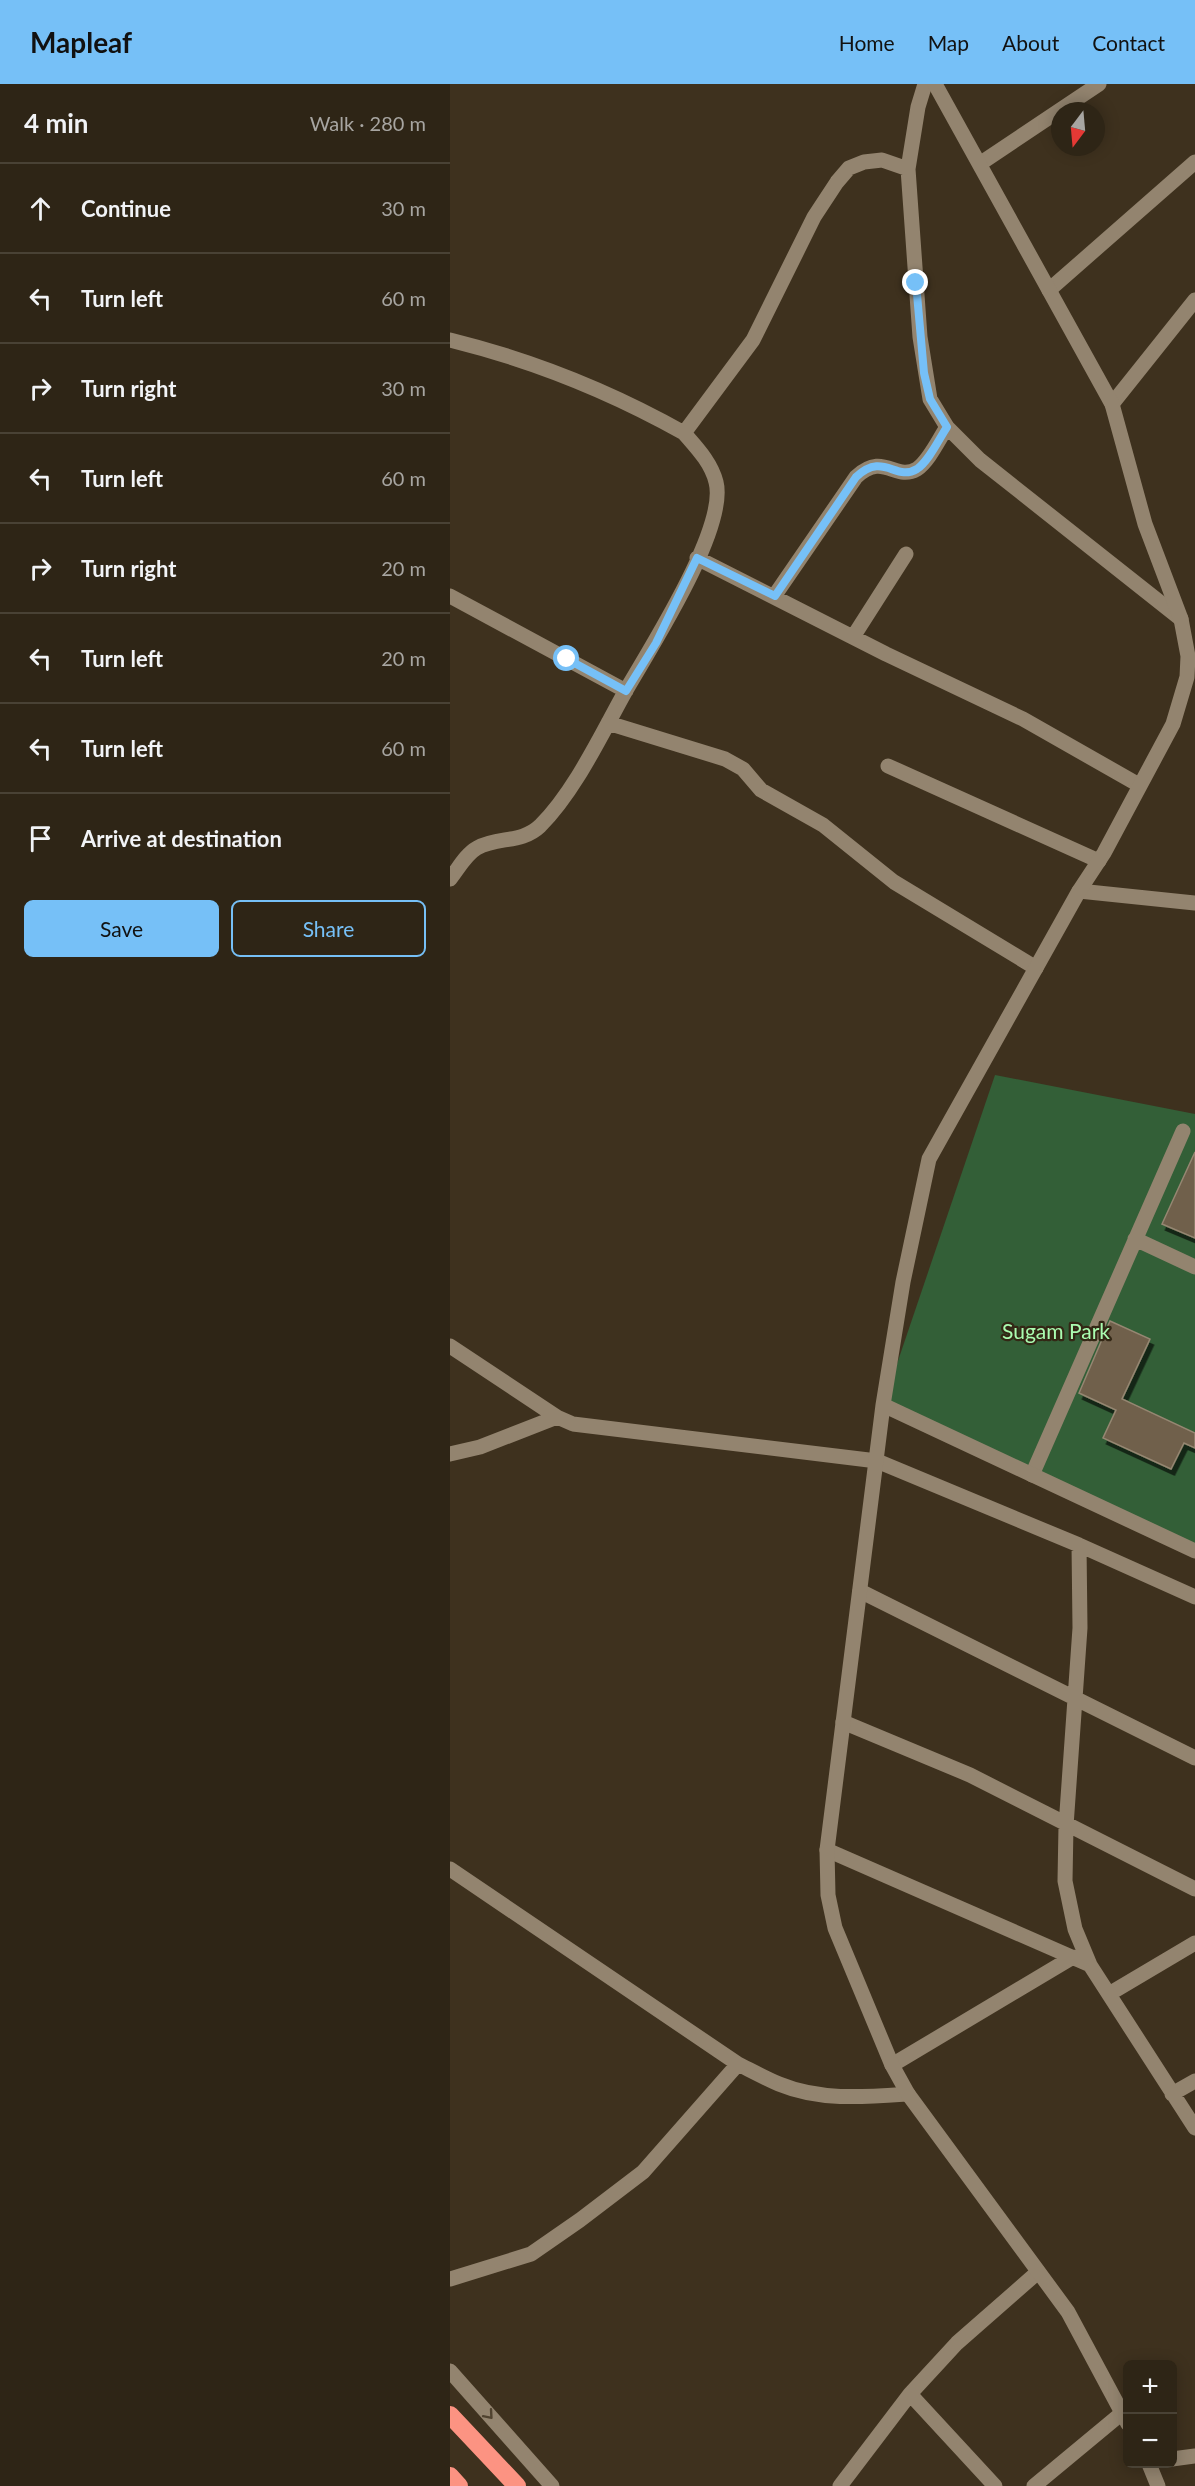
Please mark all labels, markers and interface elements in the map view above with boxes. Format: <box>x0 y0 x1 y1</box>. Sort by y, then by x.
text: Mapleaf <box>30 25 132 59</box>
text: Home <box>839 30 895 55</box>
text: Map <box>928 30 969 55</box>
text: About <box>1002 30 1059 55</box>
text: Contact <box>1092 30 1165 55</box>
north arrow <box>1051 102 1105 156</box>
text: 4 min <box>24 107 88 139</box>
text: Walk · 280 m <box>310 111 426 135</box>
icon: ahead <box>24 192 57 225</box>
text: Continue <box>81 195 171 222</box>
text: 30 m <box>381 196 426 220</box>
route end <box>902 269 928 295</box>
icon: left <box>24 282 57 315</box>
text: Turn left <box>81 285 163 312</box>
text: 60 m <box>381 286 426 310</box>
icon: right <box>24 372 57 405</box>
text: Turn right <box>81 375 176 402</box>
text: 30 m <box>381 376 426 400</box>
icon: left <box>24 462 57 495</box>
text: Turn left <box>81 465 163 492</box>
text: 60 m <box>381 466 426 490</box>
icon: right <box>24 552 57 585</box>
text: Turn right <box>81 555 176 582</box>
text: 20 m <box>381 556 426 580</box>
icon: left <box>24 642 57 675</box>
text: Turn left <box>81 645 163 672</box>
route start <box>553 645 579 671</box>
text: 20 m <box>381 646 426 670</box>
icon: left <box>24 732 57 765</box>
text: Turn left <box>81 735 163 762</box>
text: 60 m <box>381 736 426 760</box>
icon: arrive <box>24 822 57 855</box>
text: Arrive at destination <box>81 825 282 852</box>
button: Save <box>24 900 219 957</box>
button: Share <box>231 900 426 957</box>
park label: Sugam Park <box>1002 1318 1110 1343</box>
map controls <box>1123 2360 1177 2468</box>
button: + <box>1123 2360 1177 2414</box>
one-way arrow <box>481 2408 492 2419</box>
button: − <box>1123 2414 1177 2468</box>

